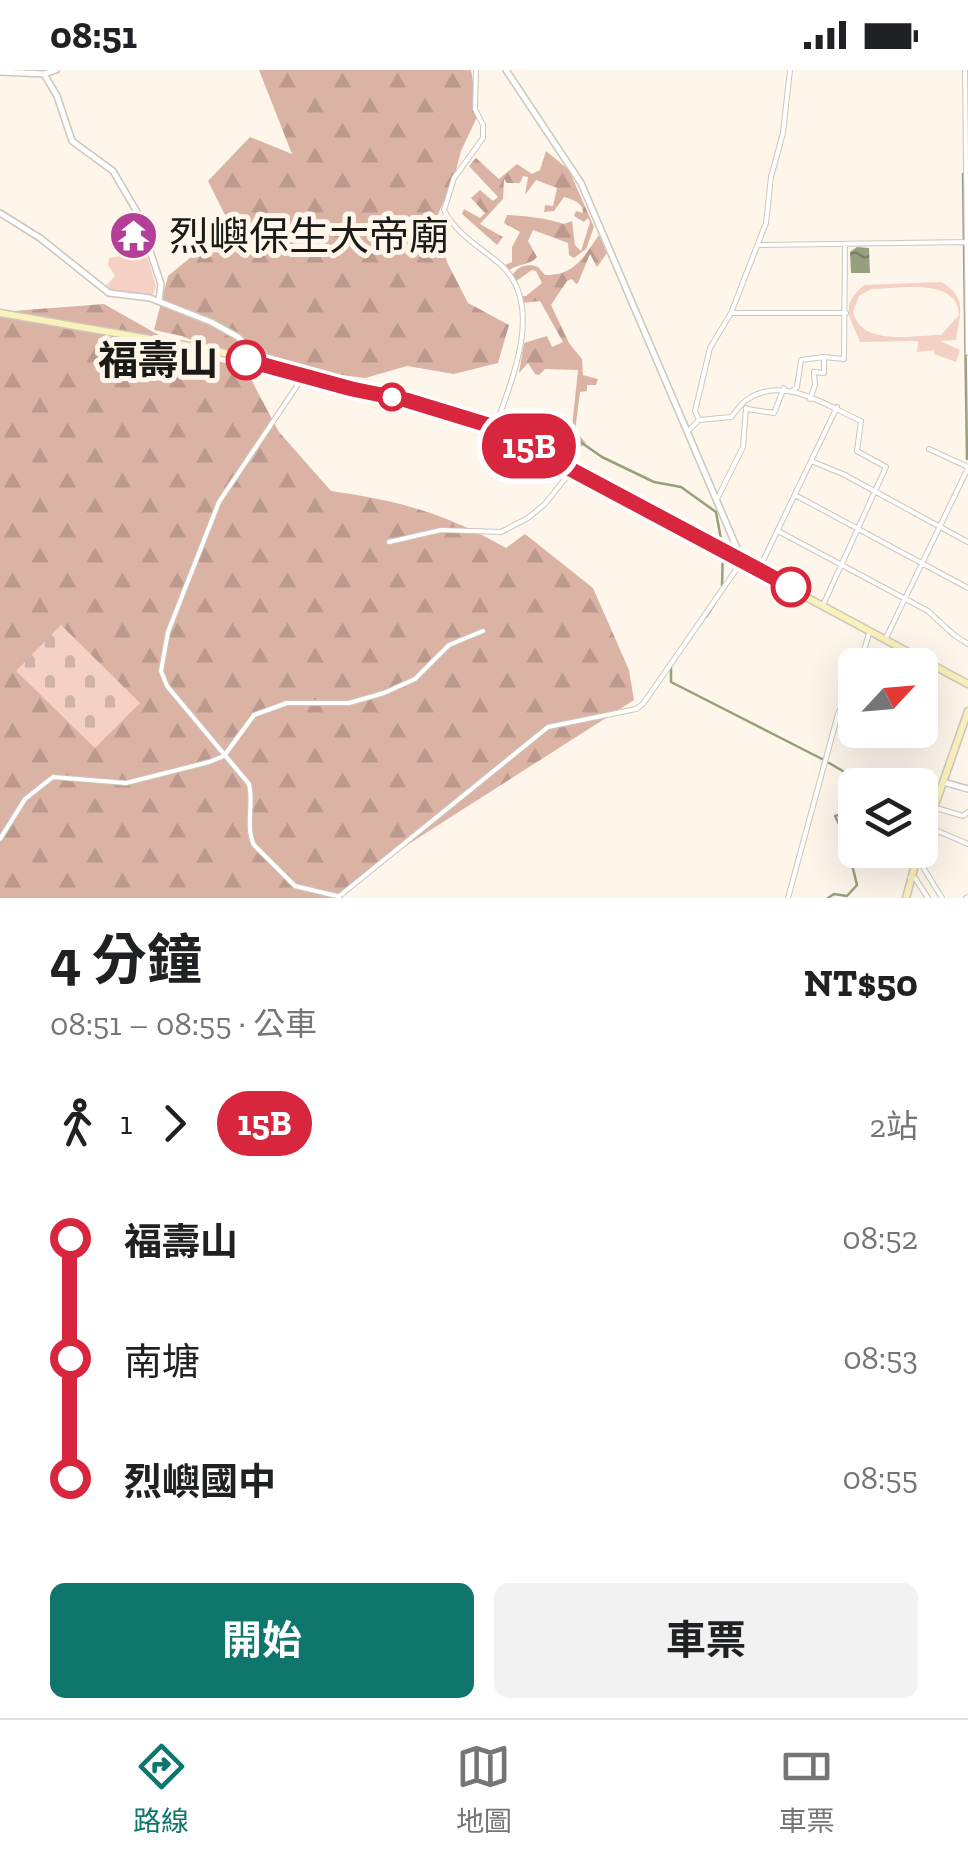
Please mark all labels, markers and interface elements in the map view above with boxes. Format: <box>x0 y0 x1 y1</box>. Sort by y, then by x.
text: 08:51 <box>50 12 137 58</box>
temple icon: 烈嶼保生大帝廟 <box>108 210 160 262</box>
place label: 烈嶼保生大帝廟 <box>169 212 449 260</box>
place label: 福壽山 <box>98 336 218 384</box>
marker: 福壽山 <box>227 341 265 379</box>
unlabelled marker <box>379 384 405 410</box>
line badge: 15B <box>472 414 586 478</box>
text: 15B <box>502 425 556 467</box>
unlabelled marker <box>772 568 810 606</box>
north arrow <box>838 648 938 748</box>
map controls <box>838 648 938 868</box>
button: layers <box>838 768 938 868</box>
text: 4 分鐘 <box>50 927 202 993</box>
text: NT$50 <box>804 960 918 1006</box>
text: 08:51 – 08:55 · 公車 <box>50 1005 317 1043</box>
icon: walk <box>50 1096 105 1151</box>
icon: forward <box>147 1096 202 1151</box>
text: 15B <box>237 1102 292 1144</box>
text: 1 <box>120 1104 132 1142</box>
text: 2站 <box>870 1107 918 1145</box>
text: 福壽山 <box>124 1219 238 1265</box>
text: 08:52 <box>842 1219 918 1257</box>
text: 南塘 <box>124 1339 200 1385</box>
text: 08:53 <box>843 1339 918 1377</box>
text: 烈嶼國中 <box>124 1459 276 1505</box>
text: 08:55 <box>842 1459 918 1497</box>
button: 開始 <box>50 1583 474 1698</box>
button: 車票 <box>494 1583 918 1698</box>
tab: 路線 <box>133 1739 189 1839</box>
tab: 地圖 <box>456 1739 512 1839</box>
tab: 車票 <box>779 1739 835 1839</box>

